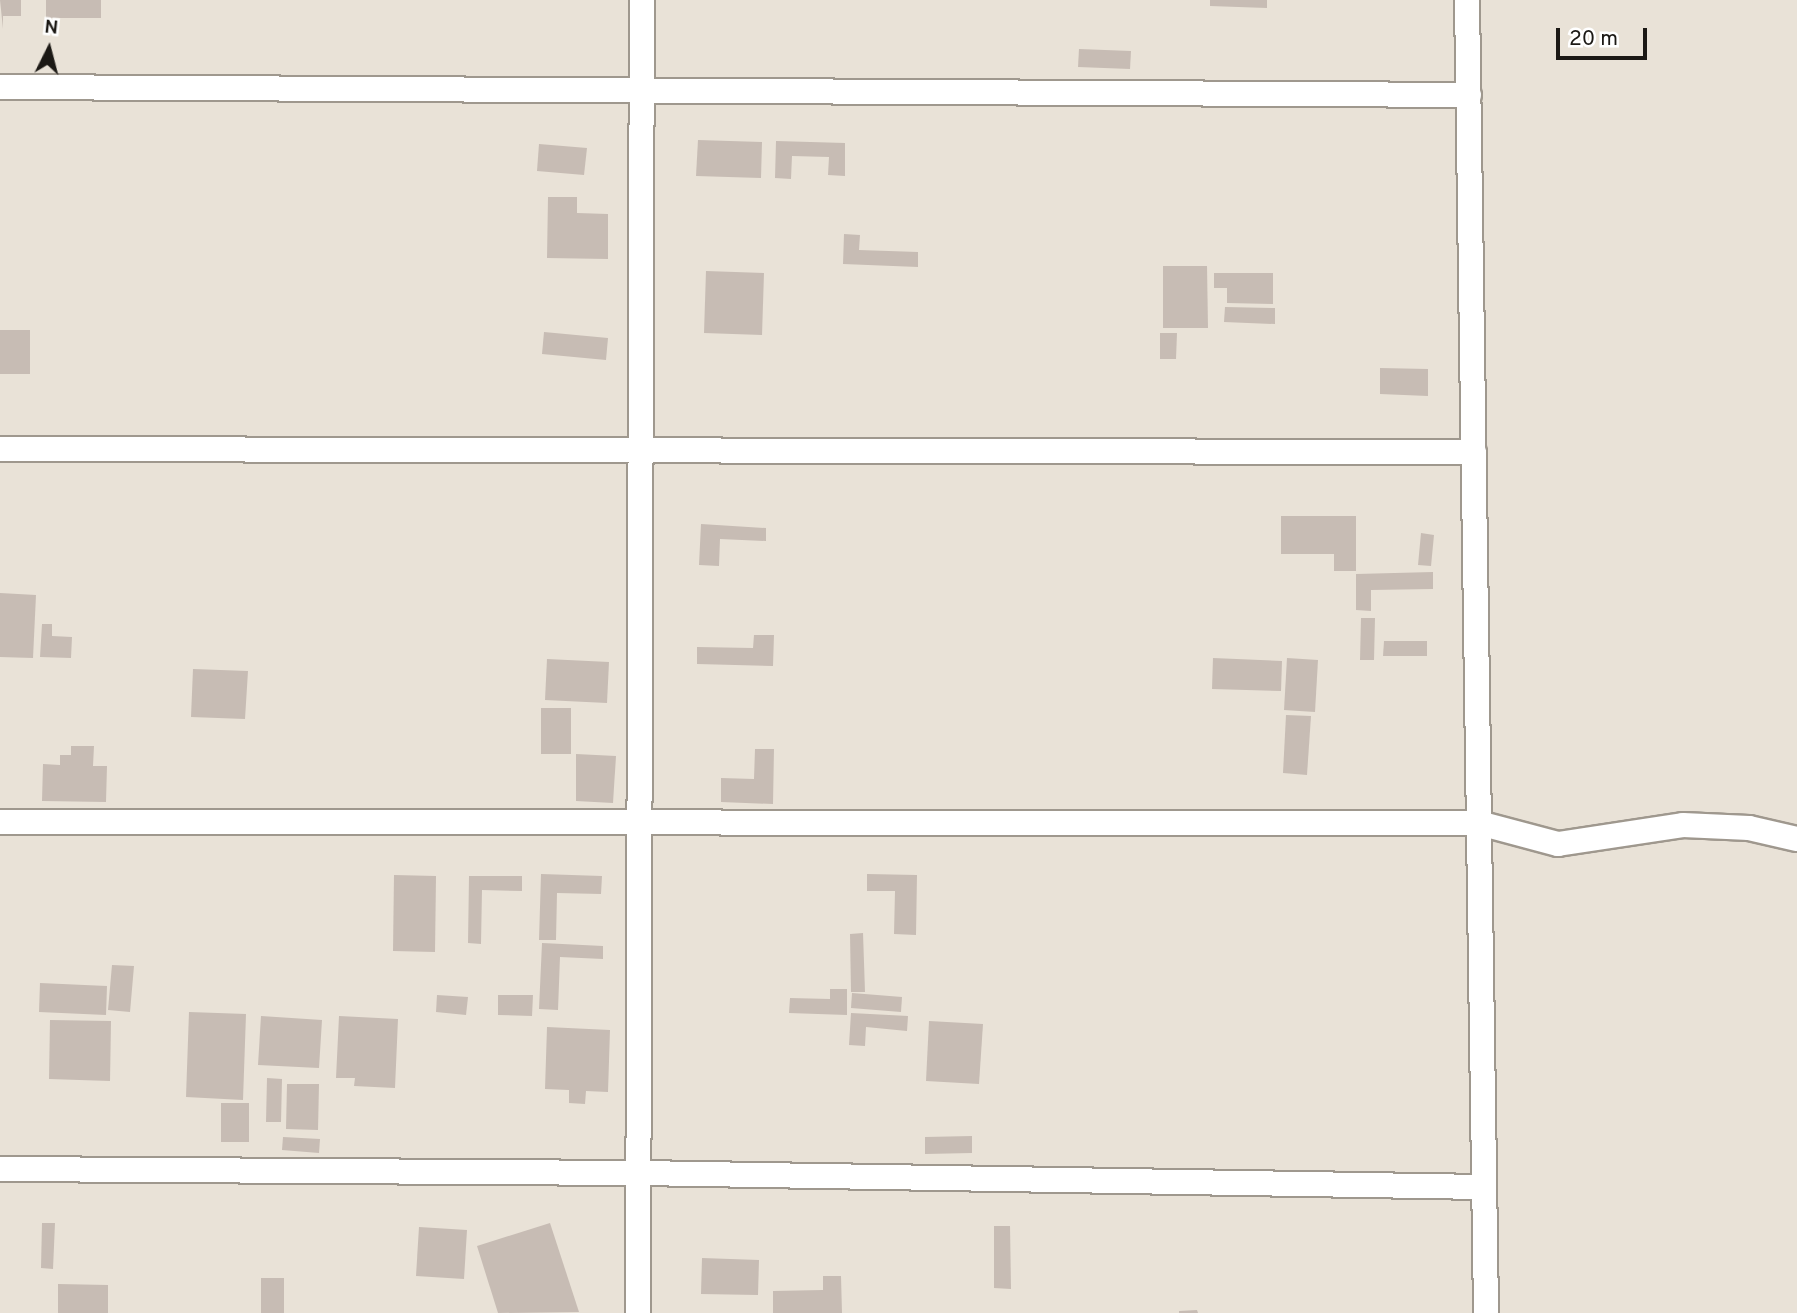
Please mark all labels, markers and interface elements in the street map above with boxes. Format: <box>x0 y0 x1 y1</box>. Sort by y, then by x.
north arrow <box>14 14 84 84</box>
scale bar <box>1559 14 1650 58</box>
text: N <box>43 15 59 41</box>
text: 20 m <box>1569 26 1618 53</box>

